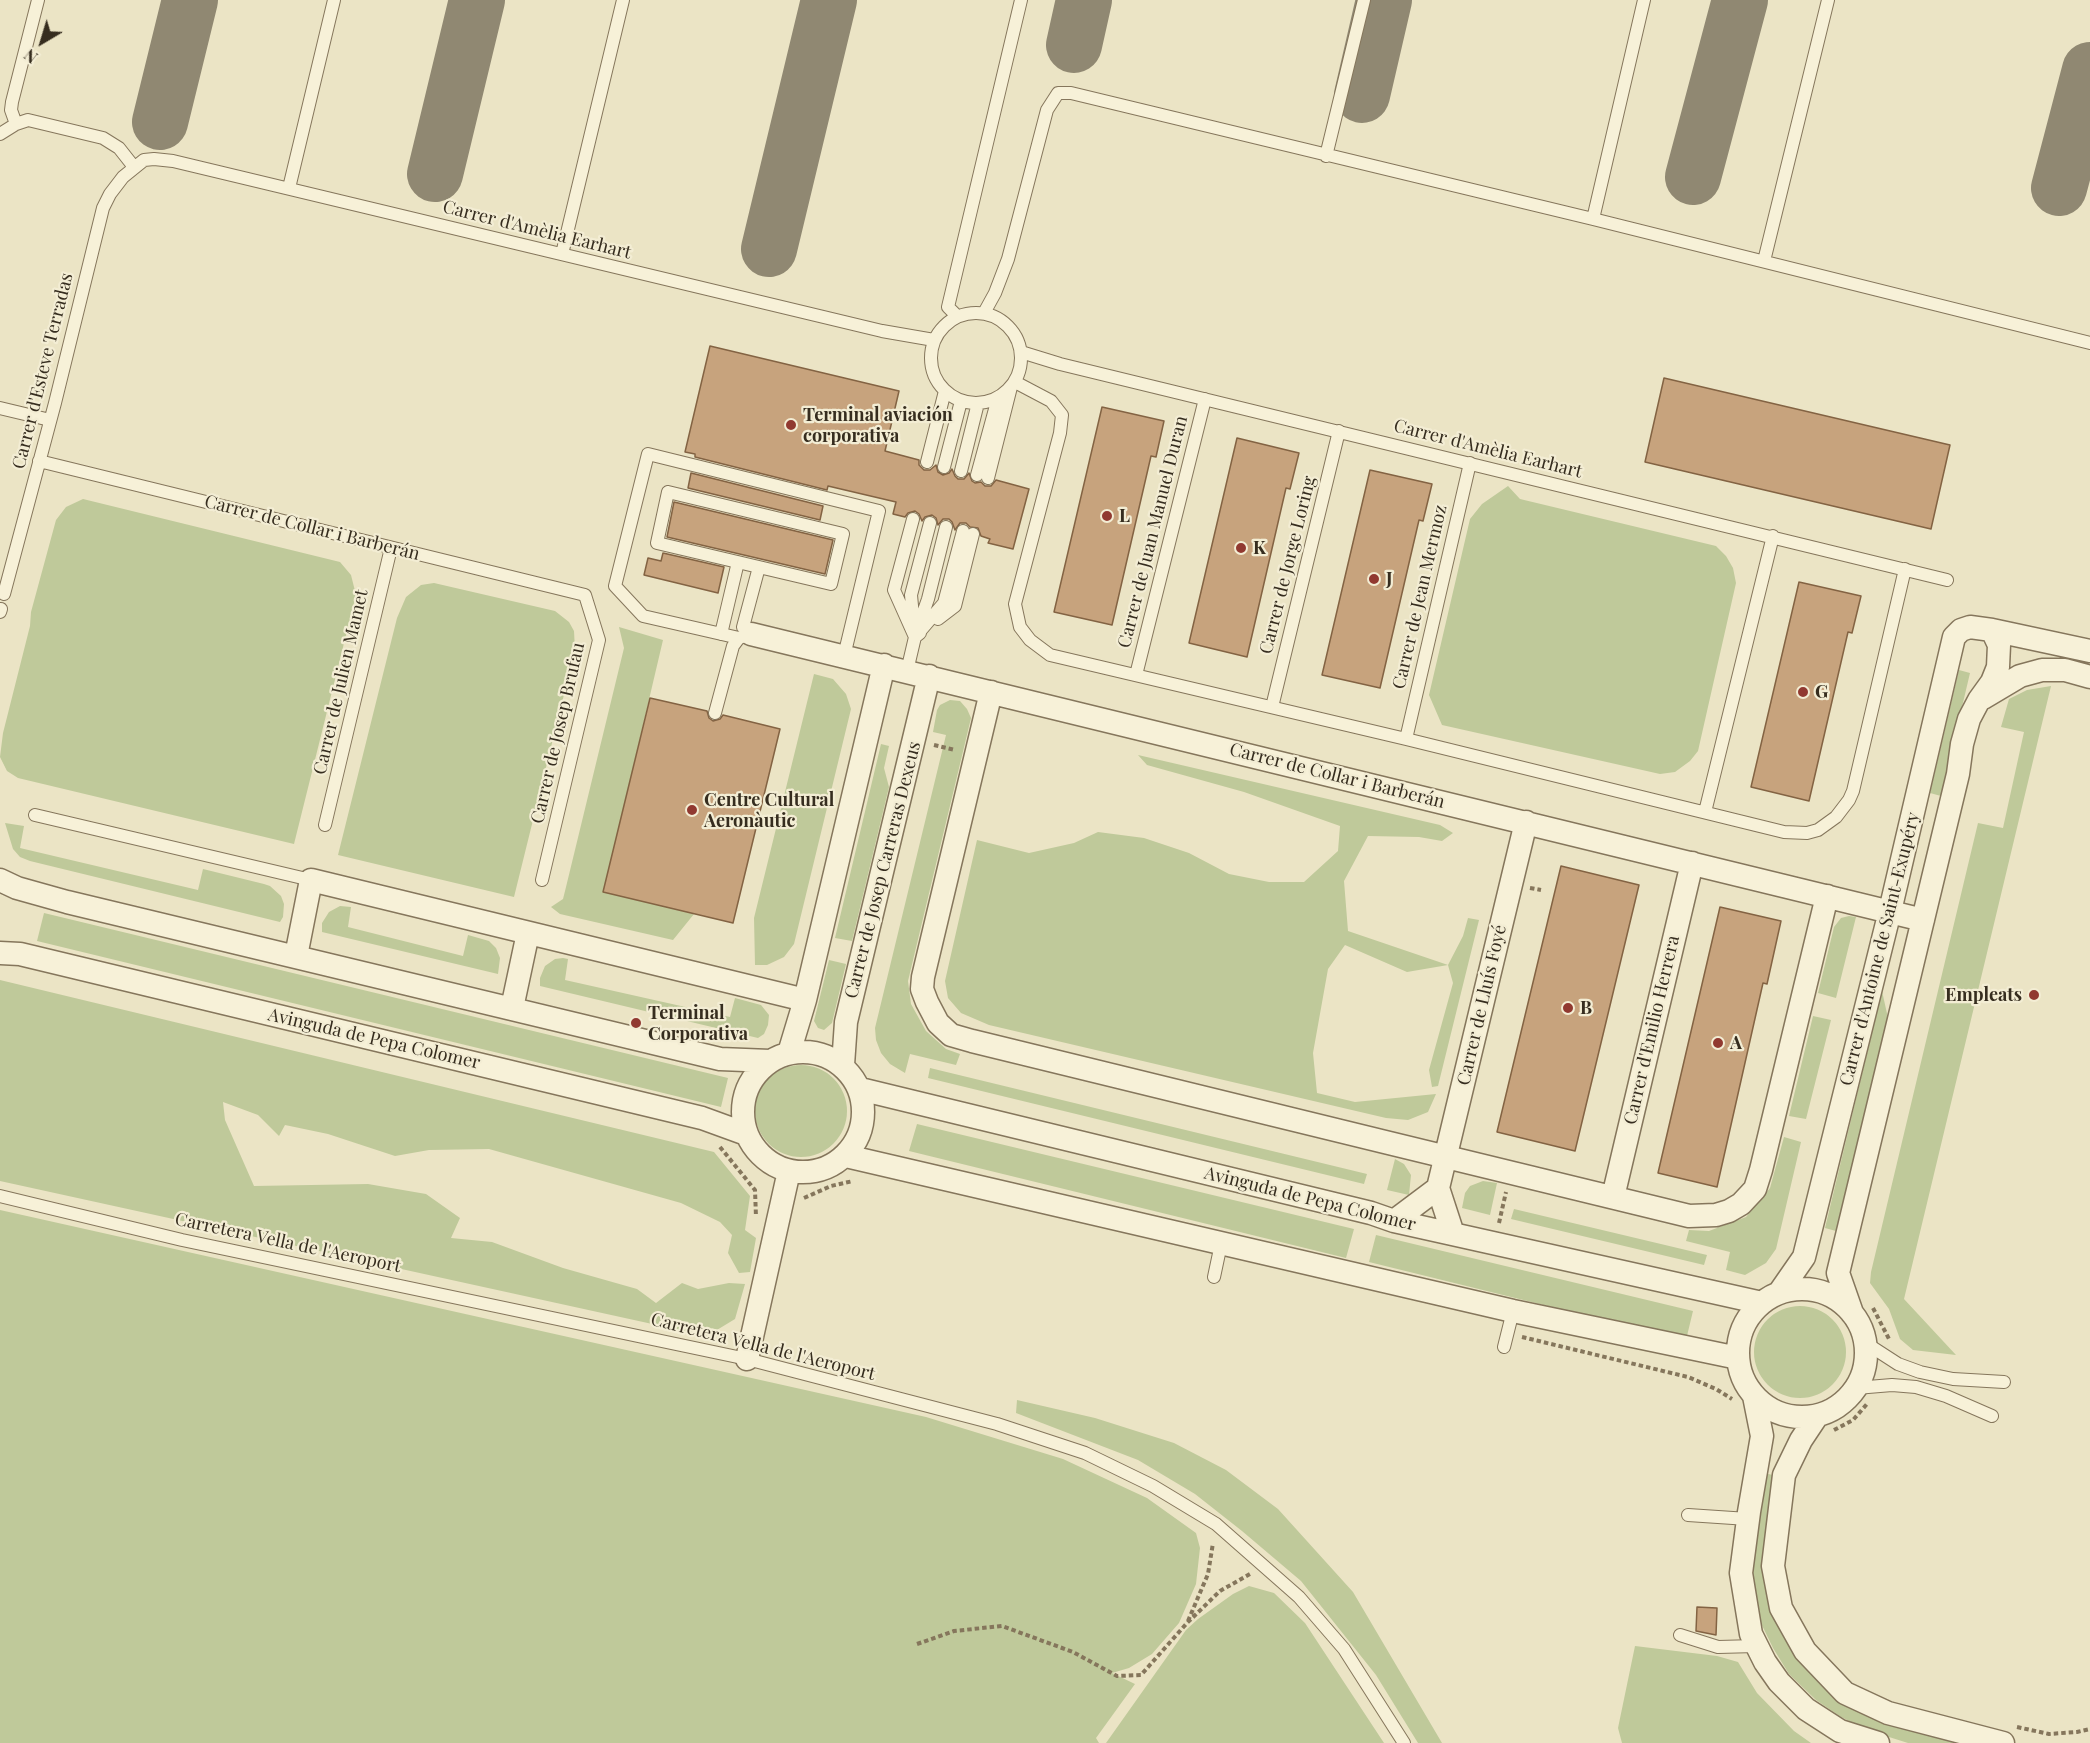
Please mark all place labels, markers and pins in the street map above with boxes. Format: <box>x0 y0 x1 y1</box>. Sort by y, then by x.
place label: Terminal aviación corporativa <box>803 404 953 446</box>
marker: Terminal aviación corporativa <box>784 418 798 432</box>
place label: L <box>1119 505 1130 527</box>
marker: L <box>1100 509 1114 523</box>
place label: K <box>1253 537 1266 559</box>
marker: K <box>1234 541 1248 555</box>
place label: J <box>1386 568 1393 590</box>
marker: J <box>1367 572 1381 586</box>
place label: G <box>1815 681 1828 703</box>
marker: G <box>1796 685 1810 699</box>
place label: Centre Cultural Aeronàutic <box>704 789 834 832</box>
marker: Centre Cultural Aeronàutic <box>685 803 699 817</box>
place label: Empleats <box>1945 984 2022 1006</box>
marker: Empleats <box>2027 988 2041 1002</box>
place label: B <box>1580 997 1592 1019</box>
marker: B <box>1561 1001 1575 1015</box>
place label: Terminal Corporativa <box>648 1002 748 1044</box>
marker: Terminal Corporativa <box>629 1016 643 1030</box>
place label: A <box>1730 1032 1742 1054</box>
marker: A <box>1711 1036 1725 1050</box>

